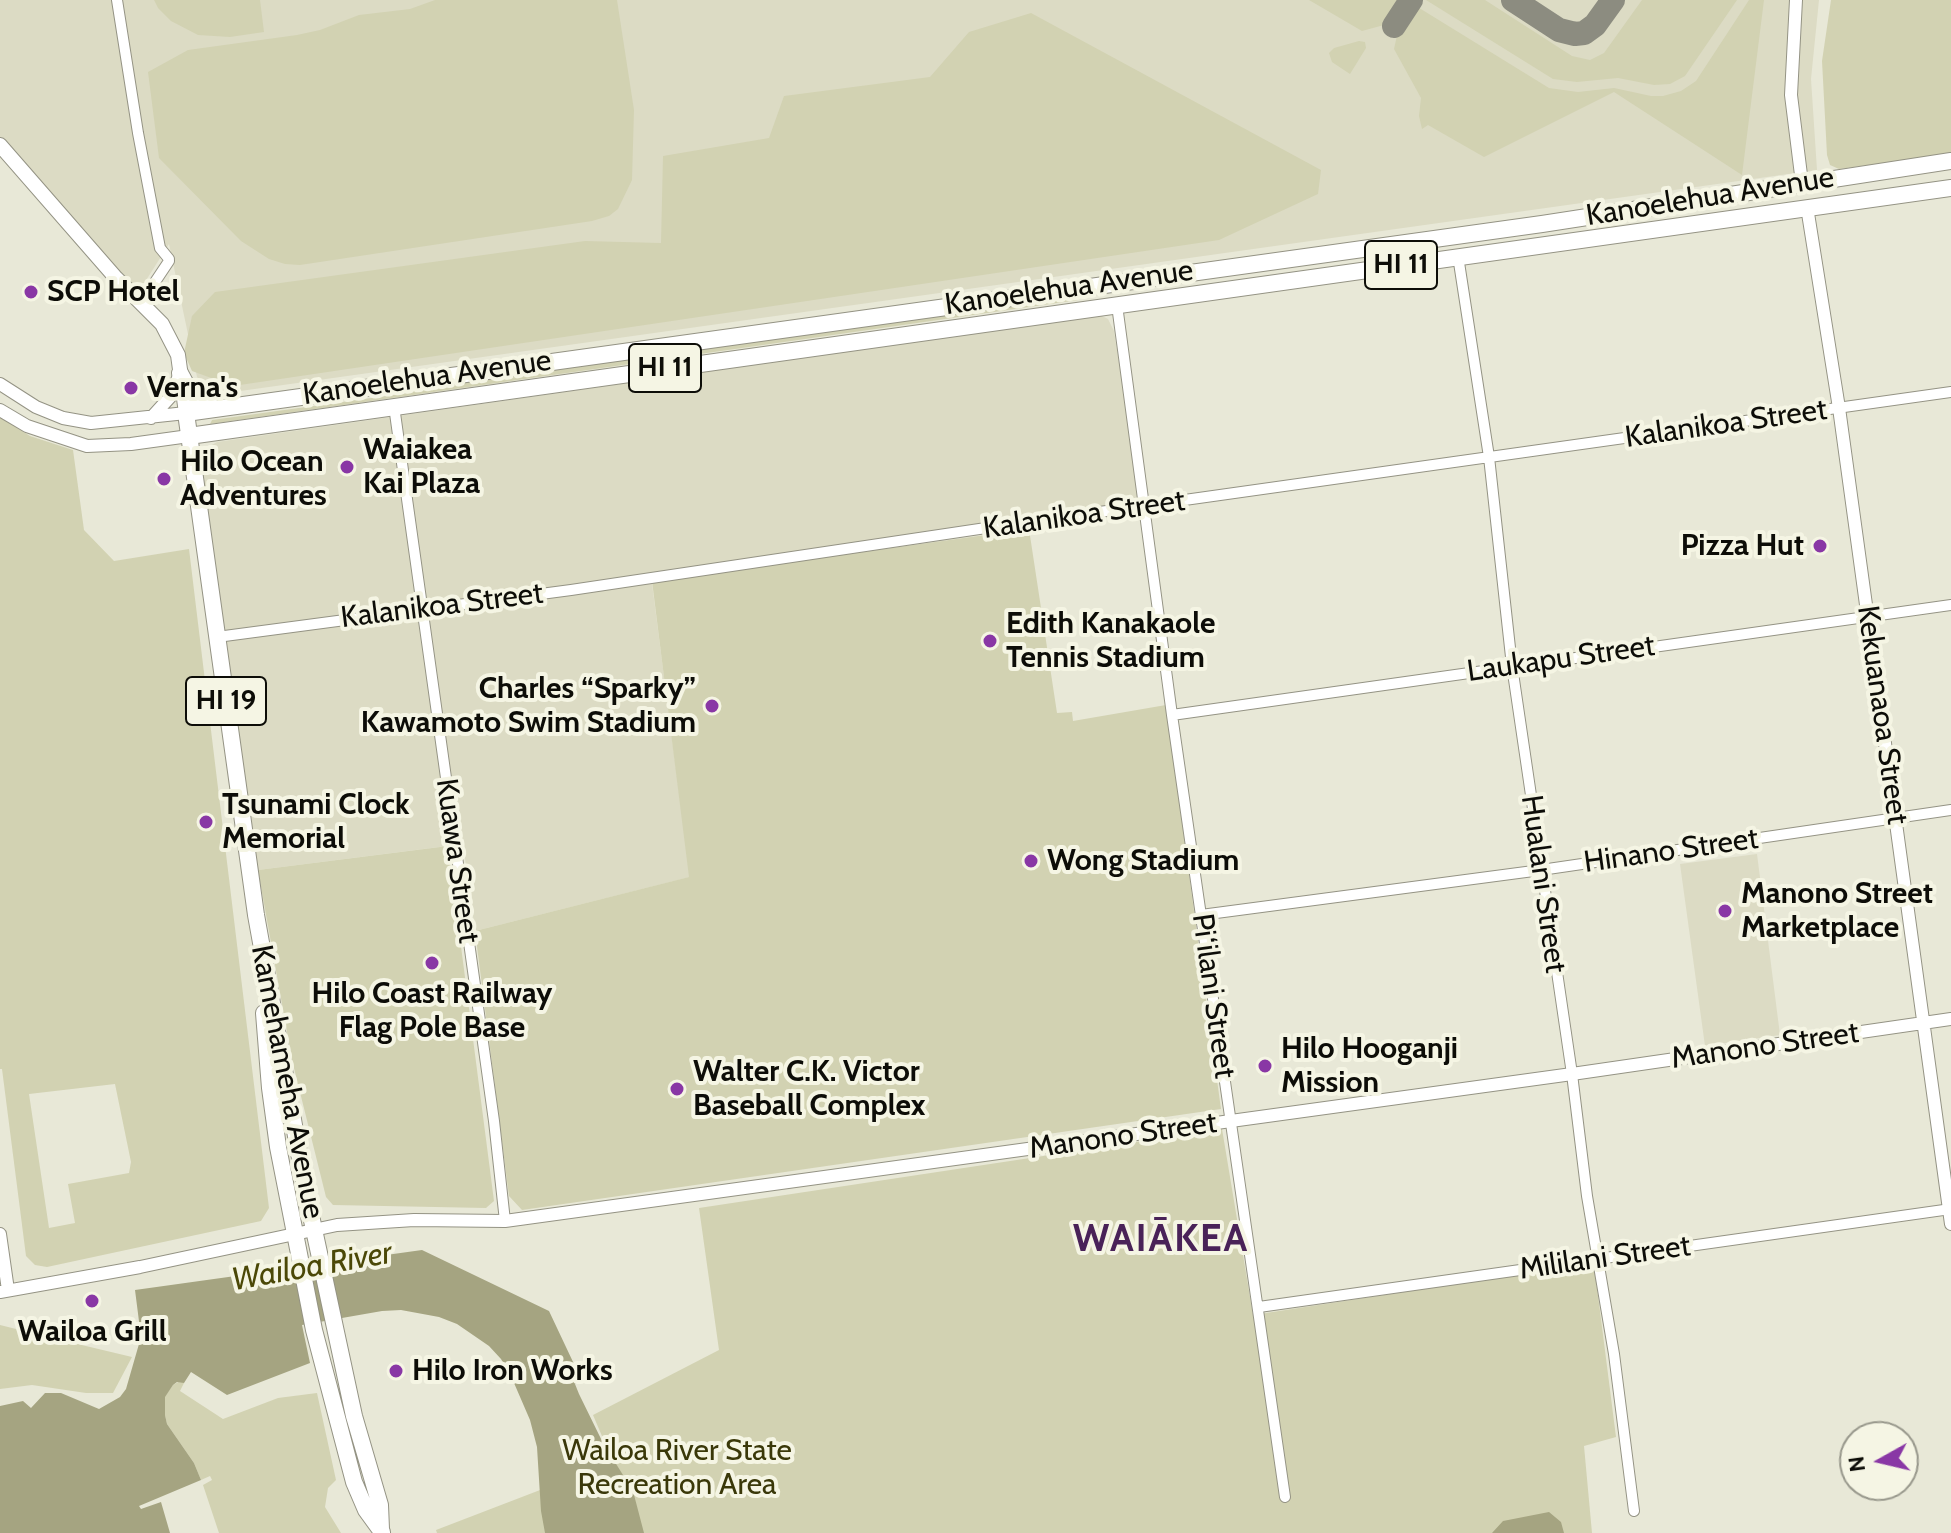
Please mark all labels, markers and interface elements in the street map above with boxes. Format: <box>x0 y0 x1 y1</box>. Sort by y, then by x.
street label: Kanoelehua Avenue <box>1583 160 1837 234</box>
road number: HI 11 <box>1365 241 1437 289</box>
street label: Kanoelehua Avenue <box>942 253 1196 323</box>
place label: SCP Hotel <box>47 274 179 310</box>
marker: SCP Hotel <box>22 283 40 301</box>
street label: Kanoelehua Avenue <box>300 343 554 413</box>
road number: HI 11 <box>629 344 701 392</box>
place label: Verna's <box>147 370 238 406</box>
marker: Verna's <box>122 379 140 397</box>
street label: Kalanikoa Street <box>1623 392 1829 456</box>
place label: Waiakea Kai Plaza <box>363 432 480 502</box>
place label: Hilo Ocean Adventures <box>180 444 327 514</box>
marker: Waiakea Kai Plaza <box>338 458 356 476</box>
marker: Hilo Ocean Adventures <box>155 470 173 488</box>
street label: Kalanikoa Street <box>981 483 1187 547</box>
place label: Pizza Hut <box>1681 528 1804 564</box>
marker: Pizza Hut <box>1811 537 1829 555</box>
street label: Kalanikoa Street <box>339 576 545 636</box>
street label: Kekuanaoa Street <box>1849 603 1915 827</box>
place label: Edith Kanakaole Tennis Stadium <box>1006 606 1215 676</box>
street label: Laukapu Street <box>1465 628 1657 690</box>
marker: Edith Kanakaole Tennis Stadium <box>981 632 999 650</box>
place label: Charles “Sparky” Kawamoto Swim Stadium <box>361 671 696 742</box>
road number: HI 19 <box>186 677 266 725</box>
marker: Charles “Sparky” Kawamoto Swim Stadium <box>703 697 721 715</box>
street label: Kuawa Street <box>428 776 486 946</box>
place label: Tsunami Clock Memorial <box>222 787 409 858</box>
street label: Hualani Street <box>1513 793 1573 975</box>
marker: Tsunami Clock Memorial <box>197 813 215 831</box>
street label: Hinano Street <box>1582 821 1760 881</box>
place label: Wong Stadium <box>1047 843 1239 879</box>
marker: Wong Stadium <box>1022 852 1040 870</box>
place label: Manono Street Marketplace <box>1741 876 1933 946</box>
marker: Manono Street Marketplace <box>1716 902 1734 920</box>
street label: Pi‘ilani Street <box>1184 911 1242 1081</box>
street label: Kamehameha Avenue <box>243 942 331 1222</box>
marker: Hilo Coast Railway Flag Pole Base <box>423 954 441 972</box>
place label: Hilo Coast Railway Flag Pole Base <box>312 976 552 1046</box>
street label: Manono Street <box>1669 1015 1861 1077</box>
place label: Hilo Hooganji Mission <box>1281 1031 1458 1102</box>
place label: Walter C.K. Victor Baseball Complex <box>693 1054 926 1124</box>
marker: Hilo Hooganji Mission <box>1256 1057 1274 1075</box>
marker: Walter C.K. Victor Baseball Complex <box>668 1080 686 1098</box>
street label: Manono Street <box>1027 1105 1219 1167</box>
district label: WAIĀKEA <box>1073 1217 1249 1263</box>
street label: Mililani Street <box>1517 1228 1693 1288</box>
water label: Wailoa River <box>229 1234 395 1300</box>
marker: Wailoa Grill <box>83 1292 101 1310</box>
place label: Wailoa Grill <box>17 1314 167 1350</box>
place label: Hilo Iron Works <box>412 1353 613 1389</box>
marker: Hilo Iron Works <box>387 1362 405 1380</box>
north arrow <box>1839 1421 1919 1501</box>
park label: Wailoa River State Recreation Area <box>562 1433 792 1504</box>
text: N <box>1842 1455 1871 1474</box>

